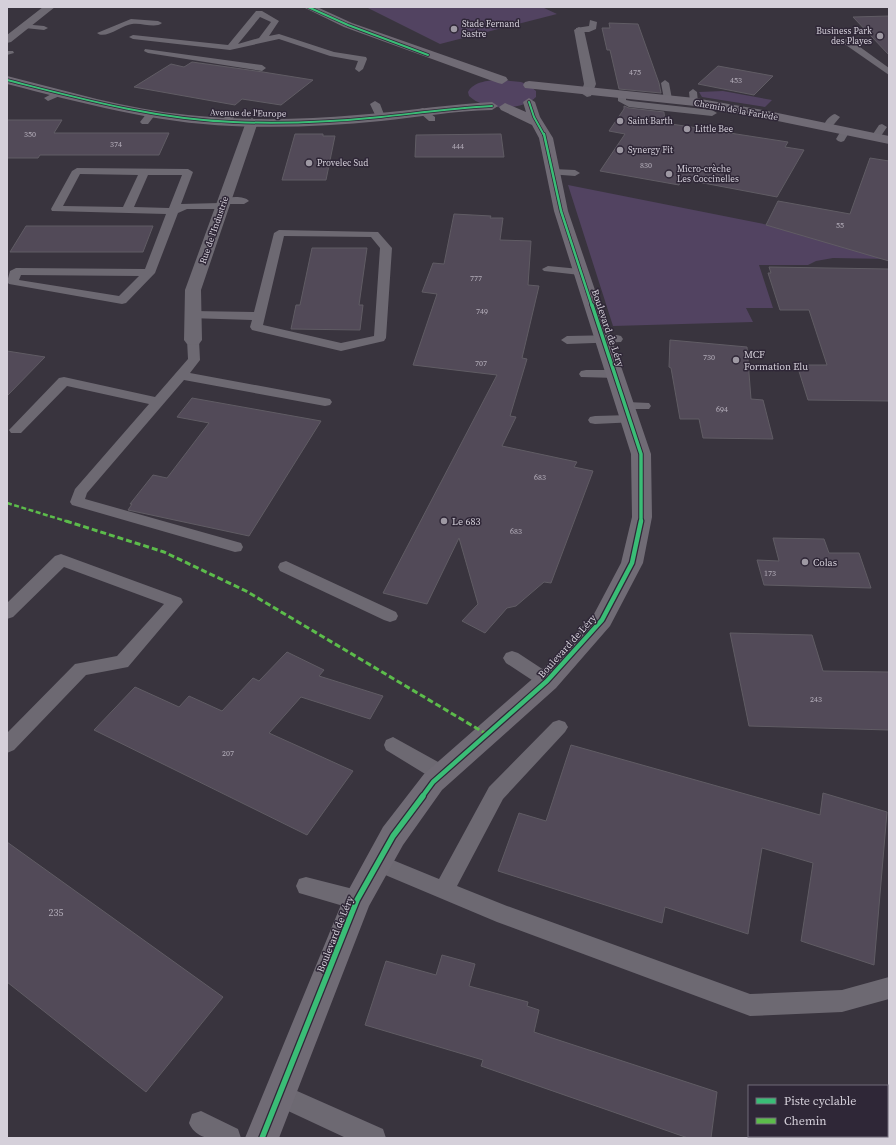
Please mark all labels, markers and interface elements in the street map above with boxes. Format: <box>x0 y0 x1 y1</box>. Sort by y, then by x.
place label: Stade Fernand Sastre <box>462 18 520 40</box>
marker: Stade Fernand Sastre <box>449 24 459 34</box>
place label: Business Park des Playes <box>816 25 872 47</box>
marker: Business Park des Playes <box>875 31 885 41</box>
house number: 475 <box>629 67 641 78</box>
house number: 453 <box>730 75 742 86</box>
street label: Chemin de la Farlède <box>693 97 779 123</box>
street label: Avenue de l'Europe <box>210 106 287 120</box>
place label: Saint Barth <box>628 115 673 127</box>
marker: Saint Barth <box>615 116 625 126</box>
place label: Little Bee <box>695 123 734 135</box>
marker: Little Bee <box>682 124 692 134</box>
house number: 350 <box>24 129 36 140</box>
house number: 374 <box>110 139 122 150</box>
house number: 444 <box>452 141 464 152</box>
place label: Synergy Fit <box>628 144 673 156</box>
marker: Synergy Fit <box>615 145 625 155</box>
place label: Provelec Sud <box>317 157 368 169</box>
marker: Provelec Sud <box>304 158 314 168</box>
house number: 830 <box>640 160 652 171</box>
place label: Micro-crèche Les Coccinelles <box>677 163 739 185</box>
marker: Micro-crèche Les Coccinelles <box>664 169 674 179</box>
street label: Rue de l'Industrie <box>197 194 231 265</box>
house number: 55 <box>836 220 844 231</box>
house number: 777 <box>470 273 482 284</box>
street label: Boulevard de Léry <box>589 288 628 369</box>
house number: 749 <box>476 306 488 317</box>
place label: MCF Formation Elu <box>744 348 808 373</box>
house number: 730 <box>703 352 715 363</box>
marker: MCF Formation Elu <box>731 355 741 365</box>
house number: 707 <box>475 358 487 369</box>
house number: 694 <box>716 404 728 415</box>
house number: 683 <box>534 472 546 483</box>
place label: Le 683 <box>452 515 480 528</box>
marker: Le 683 <box>439 516 449 526</box>
house number: 683 <box>510 526 522 537</box>
place label: Colas <box>813 556 837 569</box>
marker: Colas <box>800 557 810 567</box>
house number: 173 <box>764 568 776 579</box>
street label: Boulevard de Léry <box>535 611 600 681</box>
house number: 243 <box>810 694 822 705</box>
house number: 207 <box>222 748 234 759</box>
street label: Boulevard de Léry <box>314 893 357 974</box>
house number: 235 <box>49 906 64 919</box>
legend <box>748 1085 888 1137</box>
text: Piste cyclable <box>784 1093 856 1109</box>
text: Chemin <box>784 1113 827 1129</box>

